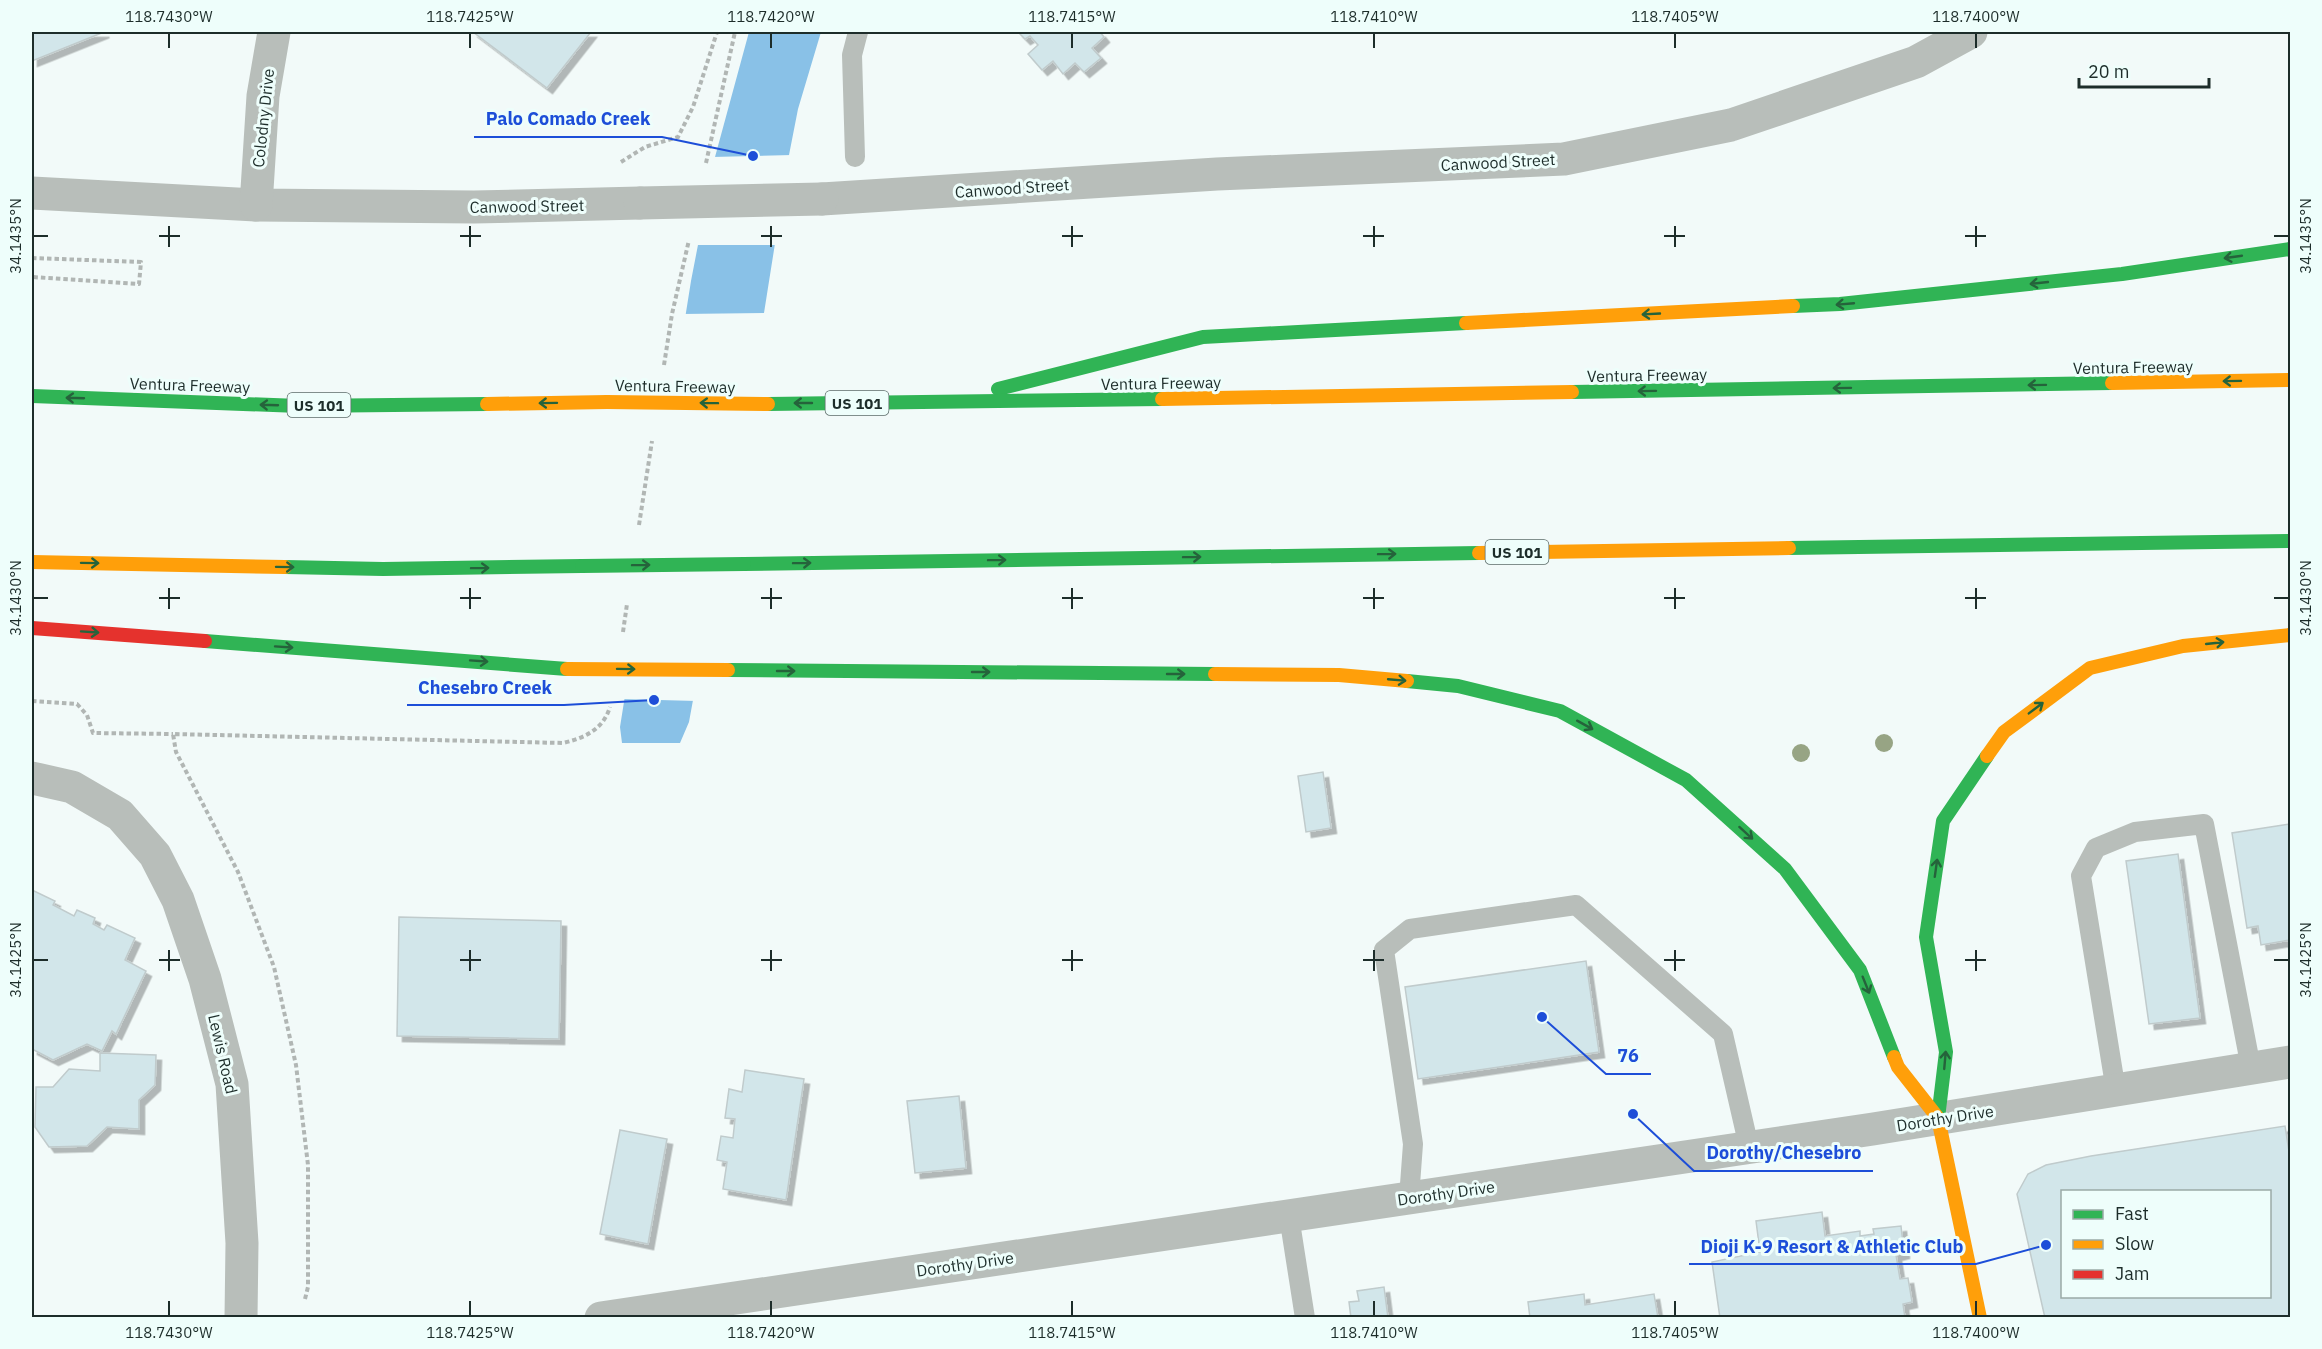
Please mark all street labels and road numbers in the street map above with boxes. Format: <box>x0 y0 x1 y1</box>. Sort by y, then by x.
street label: Colodny Drive <box>248 67 278 168</box>
street label: Canwood Street <box>1440 149 1556 175</box>
street label: Canwood Street <box>954 174 1070 202</box>
street label: Canwood Street <box>470 195 584 217</box>
street label: Ventura Freeway <box>2073 356 2193 378</box>
street label: Ventura Freeway <box>1587 364 1707 386</box>
street label: Ventura Freeway <box>1101 372 1221 394</box>
street label: Ventura Freeway <box>129 373 251 397</box>
street label: Ventura Freeway <box>615 375 735 397</box>
road number: US 101 <box>826 391 888 415</box>
road number: US 101 <box>288 393 350 417</box>
road number: US 101 <box>1486 540 1549 564</box>
street label: Lewis Road <box>204 1012 242 1096</box>
street label: Dorothy Drive <box>1895 1100 1995 1136</box>
street label: Dorothy Drive <box>1396 1176 1496 1210</box>
street label: Dorothy Drive <box>915 1247 1015 1281</box>

